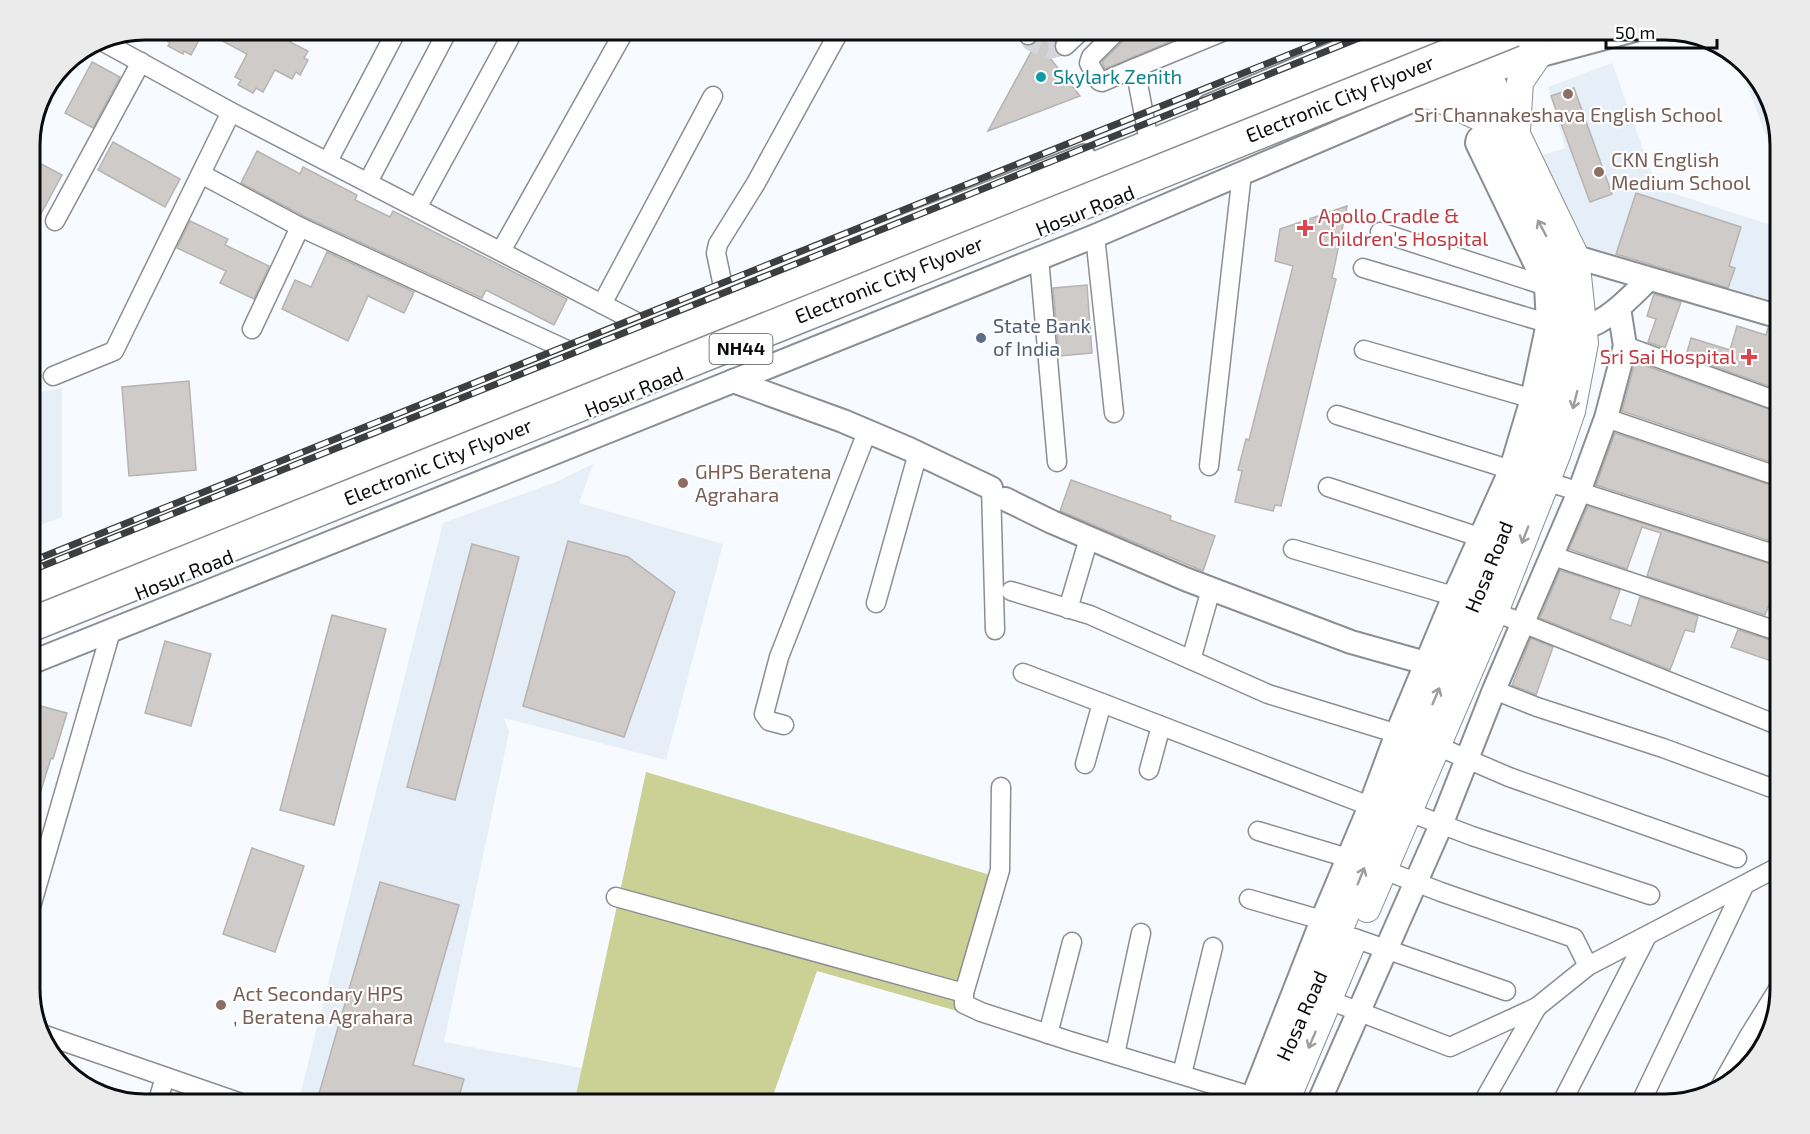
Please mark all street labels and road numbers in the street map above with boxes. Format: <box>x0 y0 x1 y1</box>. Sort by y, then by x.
street label: Electronic City Flyover <box>1242 49 1437 147</box>
street label: Hosur Road <box>1032 179 1138 241</box>
street label: Electronic City Flyover <box>791 230 986 328</box>
road number: NH44 <box>710 334 772 364</box>
street label: Hosur Road <box>581 360 687 422</box>
street label: Electronic City Flyover <box>340 412 535 510</box>
street label: Hosa Road <box>1459 517 1517 616</box>
street label: Hosur Road <box>131 543 237 605</box>
street label: Hosa Road <box>1271 967 1332 1065</box>

